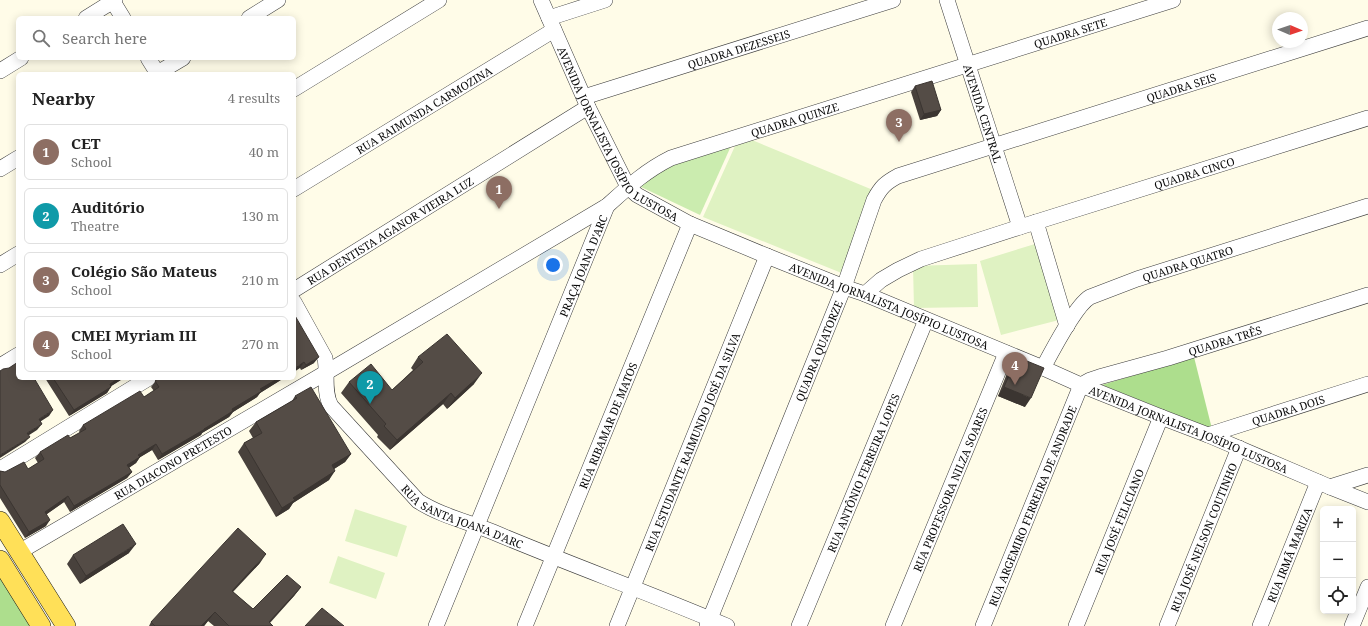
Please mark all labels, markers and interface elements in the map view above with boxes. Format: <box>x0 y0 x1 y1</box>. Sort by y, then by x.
north arrow <box>1272 12 1308 48</box>
street label: QUADRA SETE <box>1032 14 1109 51</box>
search box <box>16 16 296 60</box>
street label: QUADRA DEZESSEIS <box>685 25 792 72</box>
icon: search <box>30 27 52 49</box>
text: Search here <box>62 28 147 48</box>
street label: AVENIDA JORNALISTA JOSÍPIO LUSTOSA <box>555 44 682 224</box>
street label: RUA RAIMUNDA CARMOZINA <box>353 62 495 157</box>
street label: AVENIDA CENTRAL <box>961 62 1006 165</box>
street label: QUADRA SEIS <box>1144 69 1218 105</box>
text: Nearby <box>32 87 95 110</box>
text: 4 results <box>228 89 280 107</box>
street label: QUADRA QUINZE <box>749 98 840 140</box>
pin: 3 <box>886 109 912 142</box>
text: CET <box>71 133 101 153</box>
text: 1 <box>42 143 50 161</box>
text: 40 m <box>249 143 279 161</box>
text: School <box>71 153 112 171</box>
street label: QUADRA CINCO <box>1152 153 1236 192</box>
street label: RUA DENTISTA AGANOR VIEIRA LUZ <box>304 173 476 288</box>
pin: 1 <box>486 176 512 209</box>
text: Auditório <box>71 197 145 217</box>
text: 2 <box>42 207 50 225</box>
text: 130 m <box>242 207 279 225</box>
street label: PRAÇA JOANA D'ARC <box>555 212 610 319</box>
text: Theatre <box>71 217 119 235</box>
street label: QUADRA QUATRO <box>1140 242 1235 284</box>
your location <box>543 255 563 275</box>
street label: AVENIDA JORNALISTA JOSÍPIO LUSTOSA <box>787 258 991 352</box>
text: Colégio São Mateus <box>71 261 217 281</box>
text: 3 <box>42 271 50 289</box>
text: 210 m <box>242 271 279 289</box>
text: School <box>71 281 112 299</box>
street label: QUADRA QUATORZE <box>791 298 845 403</box>
street label: QUADRA TRÊS <box>1186 321 1264 359</box>
text: CMEI Myriam III <box>71 325 197 345</box>
street label: RUA ESTUDANTE RAIMUNDO JOSÉ DA SILVA <box>641 330 743 553</box>
text: 4 <box>42 335 50 353</box>
text: 270 m <box>242 335 279 353</box>
text: School <box>71 345 112 363</box>
pin: 4 <box>1002 352 1028 385</box>
street label: RUA RIBAMAR DE MATOS <box>575 360 640 491</box>
pin: 2 <box>357 371 383 404</box>
street label: AVENIDA JORNALISTA JOSÍPIO LUSTOSA <box>1087 382 1291 476</box>
street label: RUA ANTÔNIO FERREIRA LOPES <box>823 391 902 554</box>
street label: QUADRA DOIS <box>1250 391 1326 428</box>
street label: RUA ARGEMIRO FERREIRA DE ANDRADE <box>984 403 1080 608</box>
street label: RUA PROFESSORA NILZA SOARES <box>909 405 990 574</box>
street label: RUA DIACONO PRETESTO <box>111 422 234 503</box>
street label: RUA JOSÉ NELSON COUTINHO <box>1166 460 1240 614</box>
street label: RUA JOSÉ FELICIANO <box>1090 466 1147 576</box>
street label: RUA SANTA JOANA D'ARC <box>399 481 526 551</box>
street label: RUA IRMÃ MARIZA <box>1263 505 1315 604</box>
map controls <box>1320 506 1356 614</box>
button: + <box>1320 506 1356 542</box>
button: − <box>1320 542 1356 578</box>
button: locate <box>1320 578 1356 614</box>

